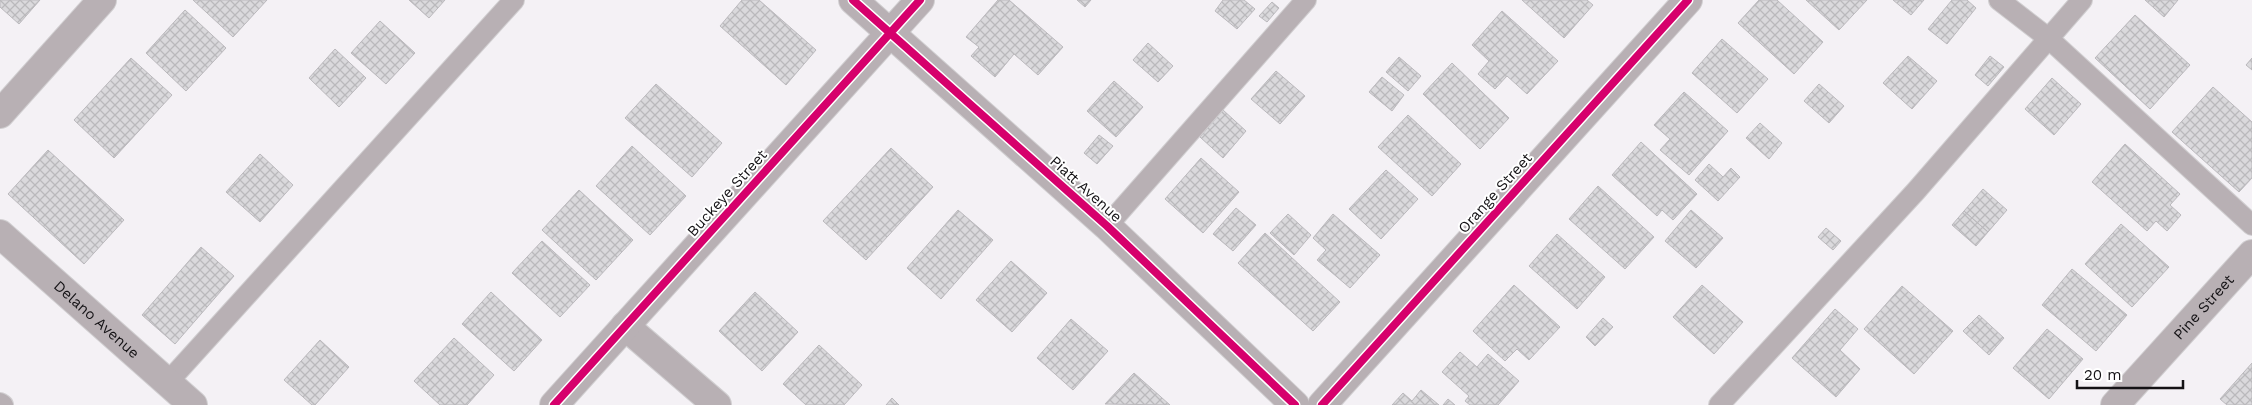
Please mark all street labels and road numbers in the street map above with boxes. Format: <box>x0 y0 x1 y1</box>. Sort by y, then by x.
street label: Buckeye Street <box>683 145 771 240</box>
street label: Orange Street <box>1454 149 1536 237</box>
street label: Piatt Avenue <box>1046 152 1126 226</box>
street label: Pine Street <box>2170 271 2238 343</box>
street label: Delano Avenue <box>50 277 143 362</box>

